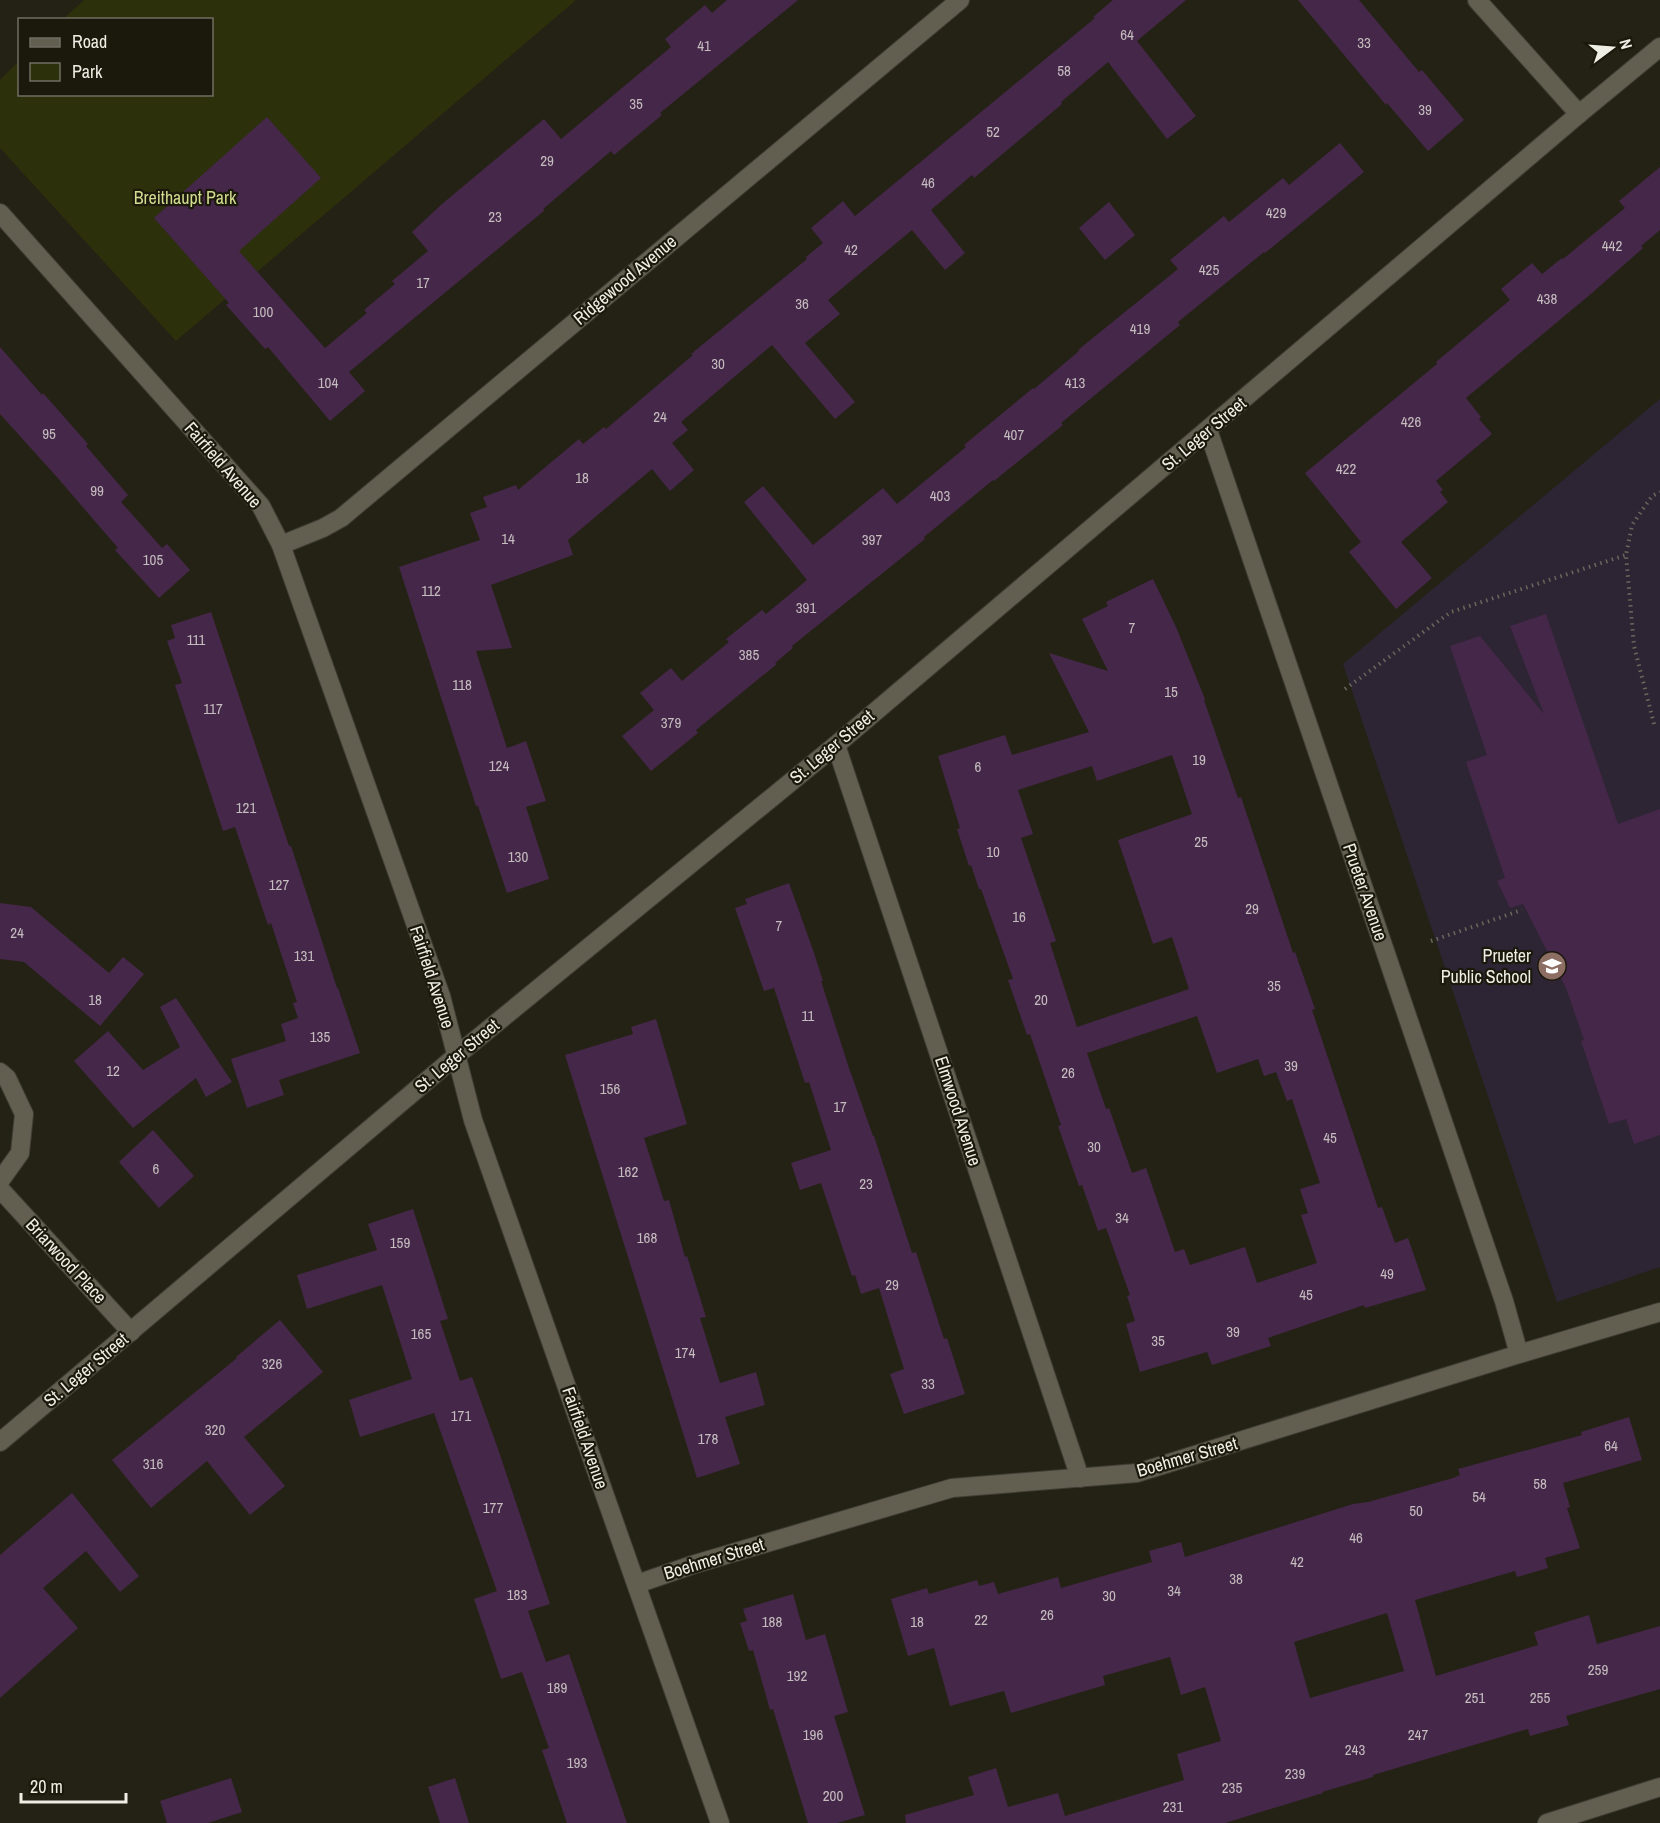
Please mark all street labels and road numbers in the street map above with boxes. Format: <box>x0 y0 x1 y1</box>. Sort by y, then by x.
street label: Ridgewood Avenue <box>568 229 682 330</box>
street label: St. Leger Street <box>1156 391 1251 476</box>
street label: Fairfield Avenue <box>179 416 268 513</box>
street label: St. Leger Street <box>784 704 879 789</box>
street label: Prueter Avenue <box>1337 840 1394 944</box>
street label: Fairfield Avenue <box>404 922 461 1031</box>
street label: St. Leger Street <box>409 1013 504 1098</box>
street label: Elmwood Avenue <box>929 1053 988 1169</box>
street label: Briarwood Place <box>20 1213 112 1309</box>
street label: St. Leger Street <box>38 1327 133 1412</box>
street label: Fairfield Avenue <box>556 1383 615 1492</box>
street label: Boehmer Street <box>1134 1430 1240 1483</box>
street label: Boehmer Street <box>661 1531 767 1586</box>

